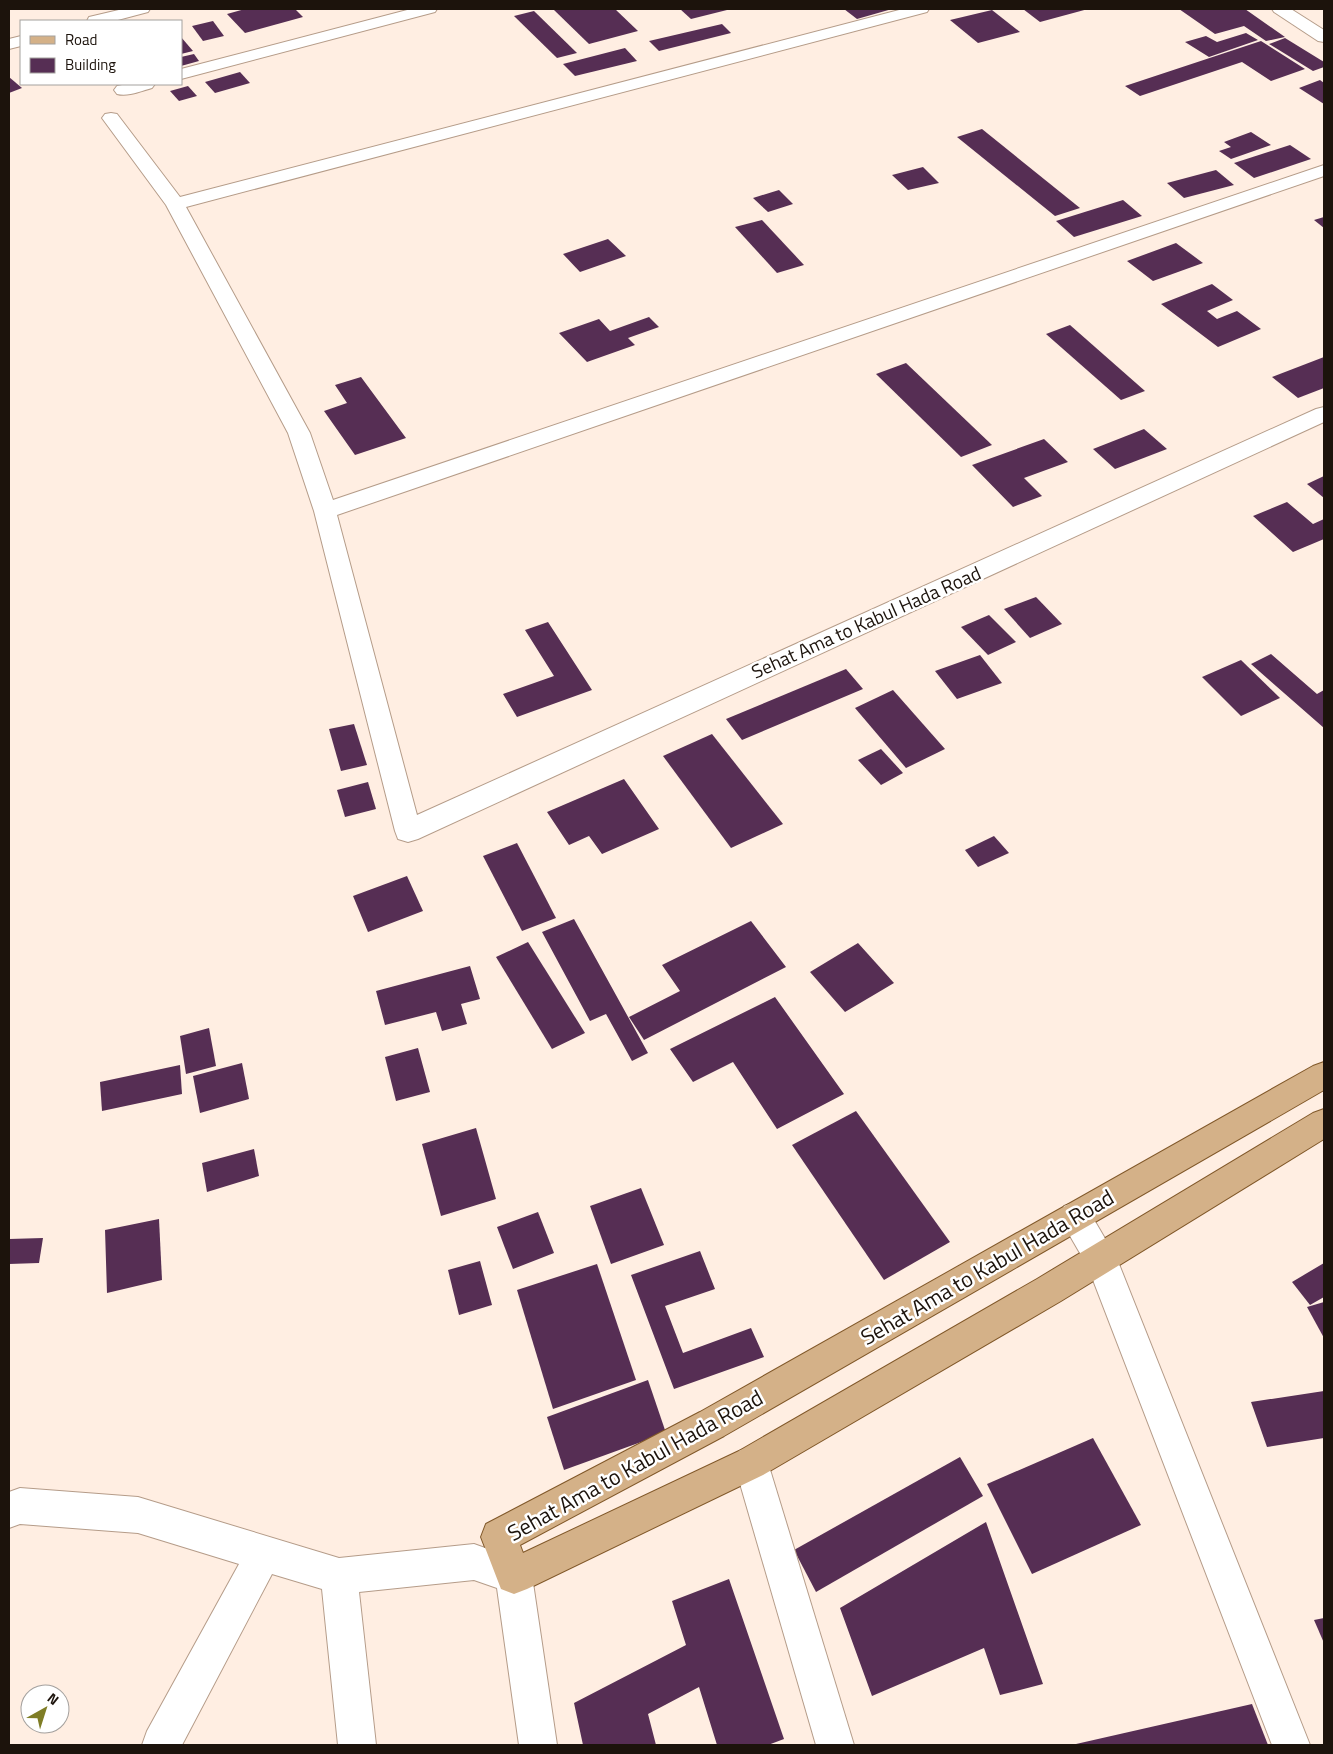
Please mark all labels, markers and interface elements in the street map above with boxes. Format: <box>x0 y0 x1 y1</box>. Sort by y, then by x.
legend <box>20 20 182 85</box>
text: Road <box>65 28 97 51</box>
text: Building <box>65 53 116 76</box>
street label: Sehat Ama to Kabul Hada Road <box>746 558 985 685</box>
street label: Sehat Ama to Kabul Hada Road <box>854 1180 1120 1354</box>
street label: Sehat Ama to Kabul Hada Road <box>501 1380 769 1550</box>
north arrow <box>20 1684 70 1734</box>
text: N <box>43 1687 64 1710</box>

